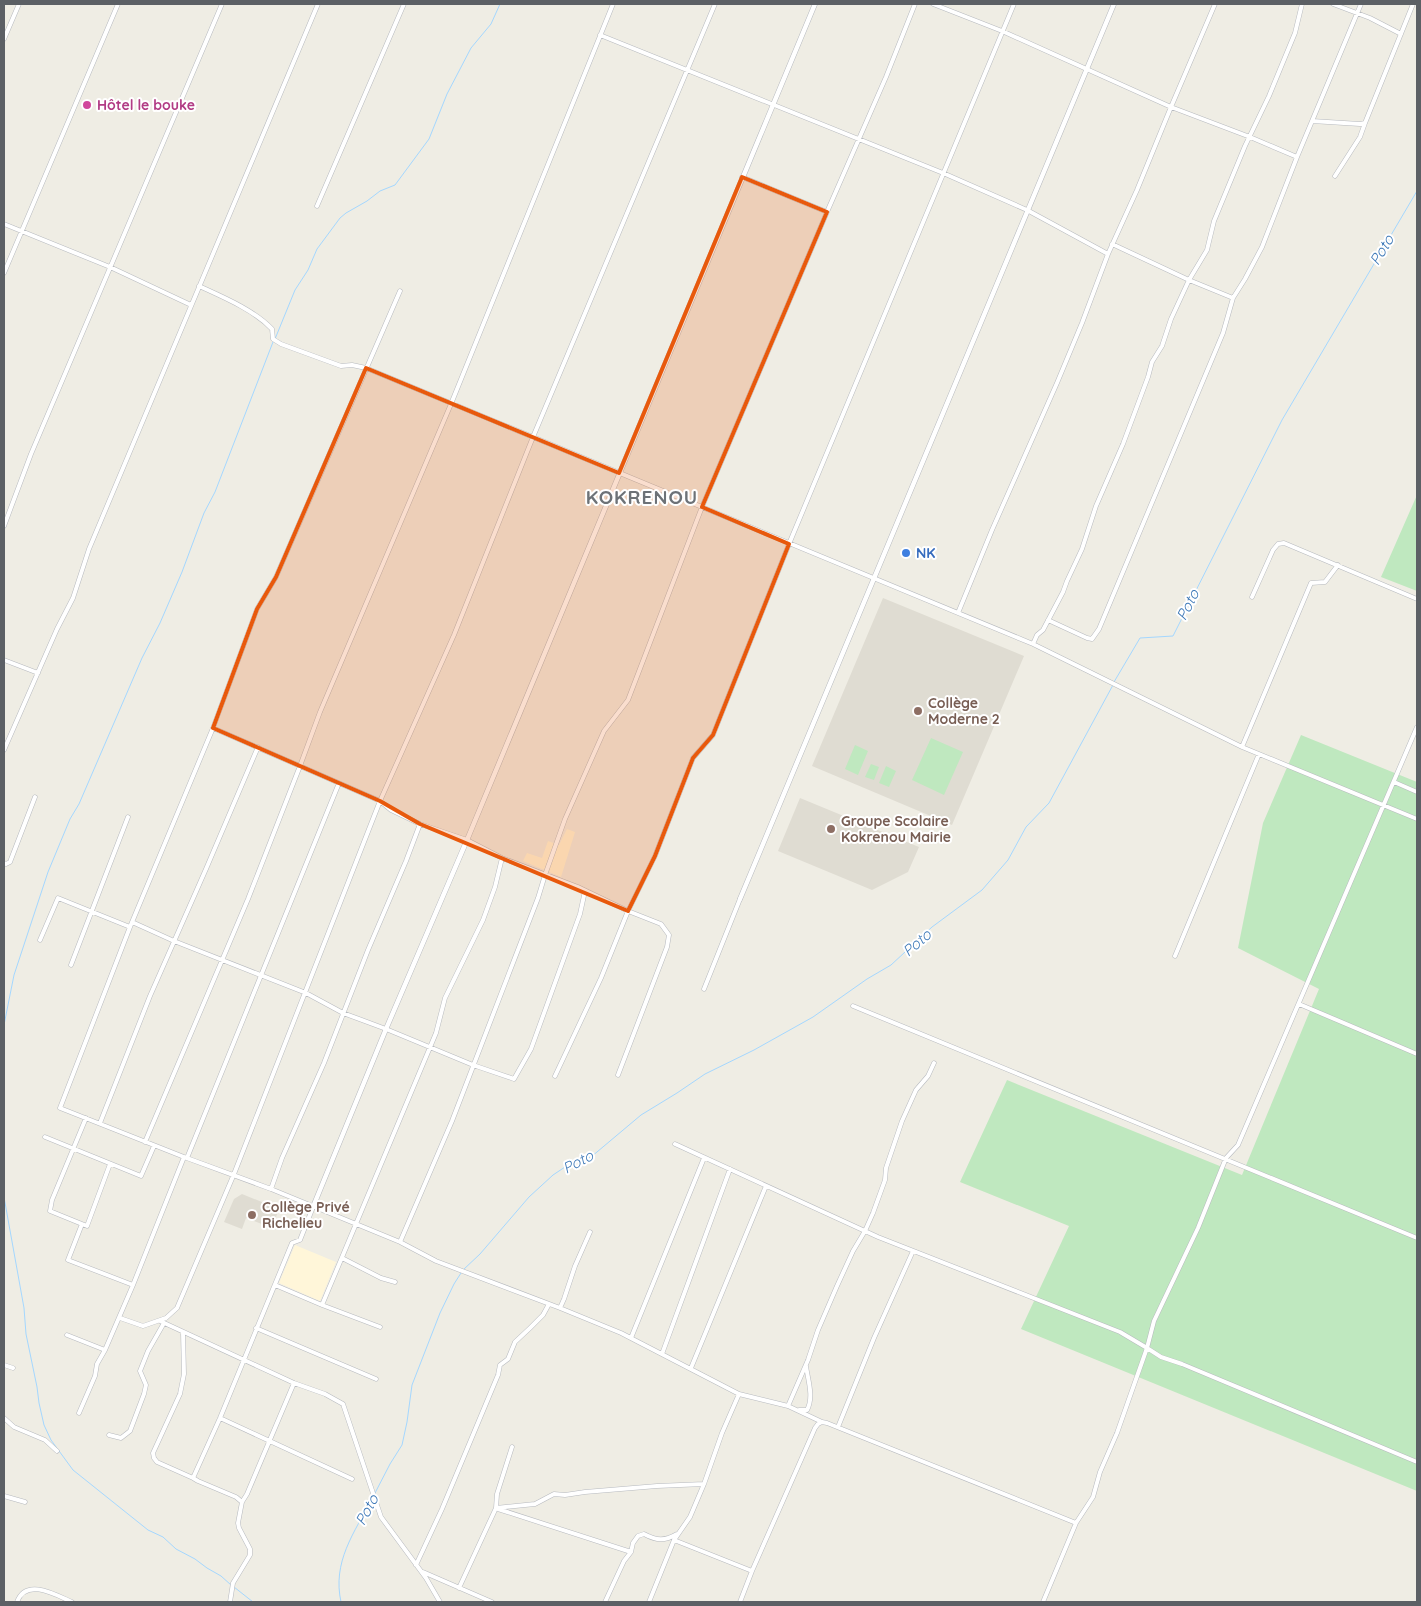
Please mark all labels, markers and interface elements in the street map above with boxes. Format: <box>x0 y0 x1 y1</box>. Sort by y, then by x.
place label: Hôtel le bouke <box>97 96 195 114</box>
marker: Hôtel le bouke <box>81 99 93 111</box>
water label: Poto <box>1365 230 1398 268</box>
district label: KOKRENOU <box>586 485 698 509</box>
place label: NK <box>916 544 935 562</box>
marker: NK <box>900 547 912 559</box>
water label: Poto <box>1172 585 1204 623</box>
place label: Collège Moderne 2 <box>928 694 1000 728</box>
marker: Collège Moderne 2 <box>912 705 924 717</box>
place label: Groupe Scolaire Kokrenou Mairie <box>841 812 951 846</box>
marker: Groupe Scolaire Kokrenou Mairie <box>825 823 837 835</box>
water label: Poto <box>898 924 936 960</box>
water label: Poto <box>559 1145 597 1177</box>
place label: Collège Privé Richelieu <box>262 1198 350 1232</box>
marker: Collège Privé Richelieu <box>246 1209 258 1221</box>
water label: Poto <box>351 1490 383 1528</box>

